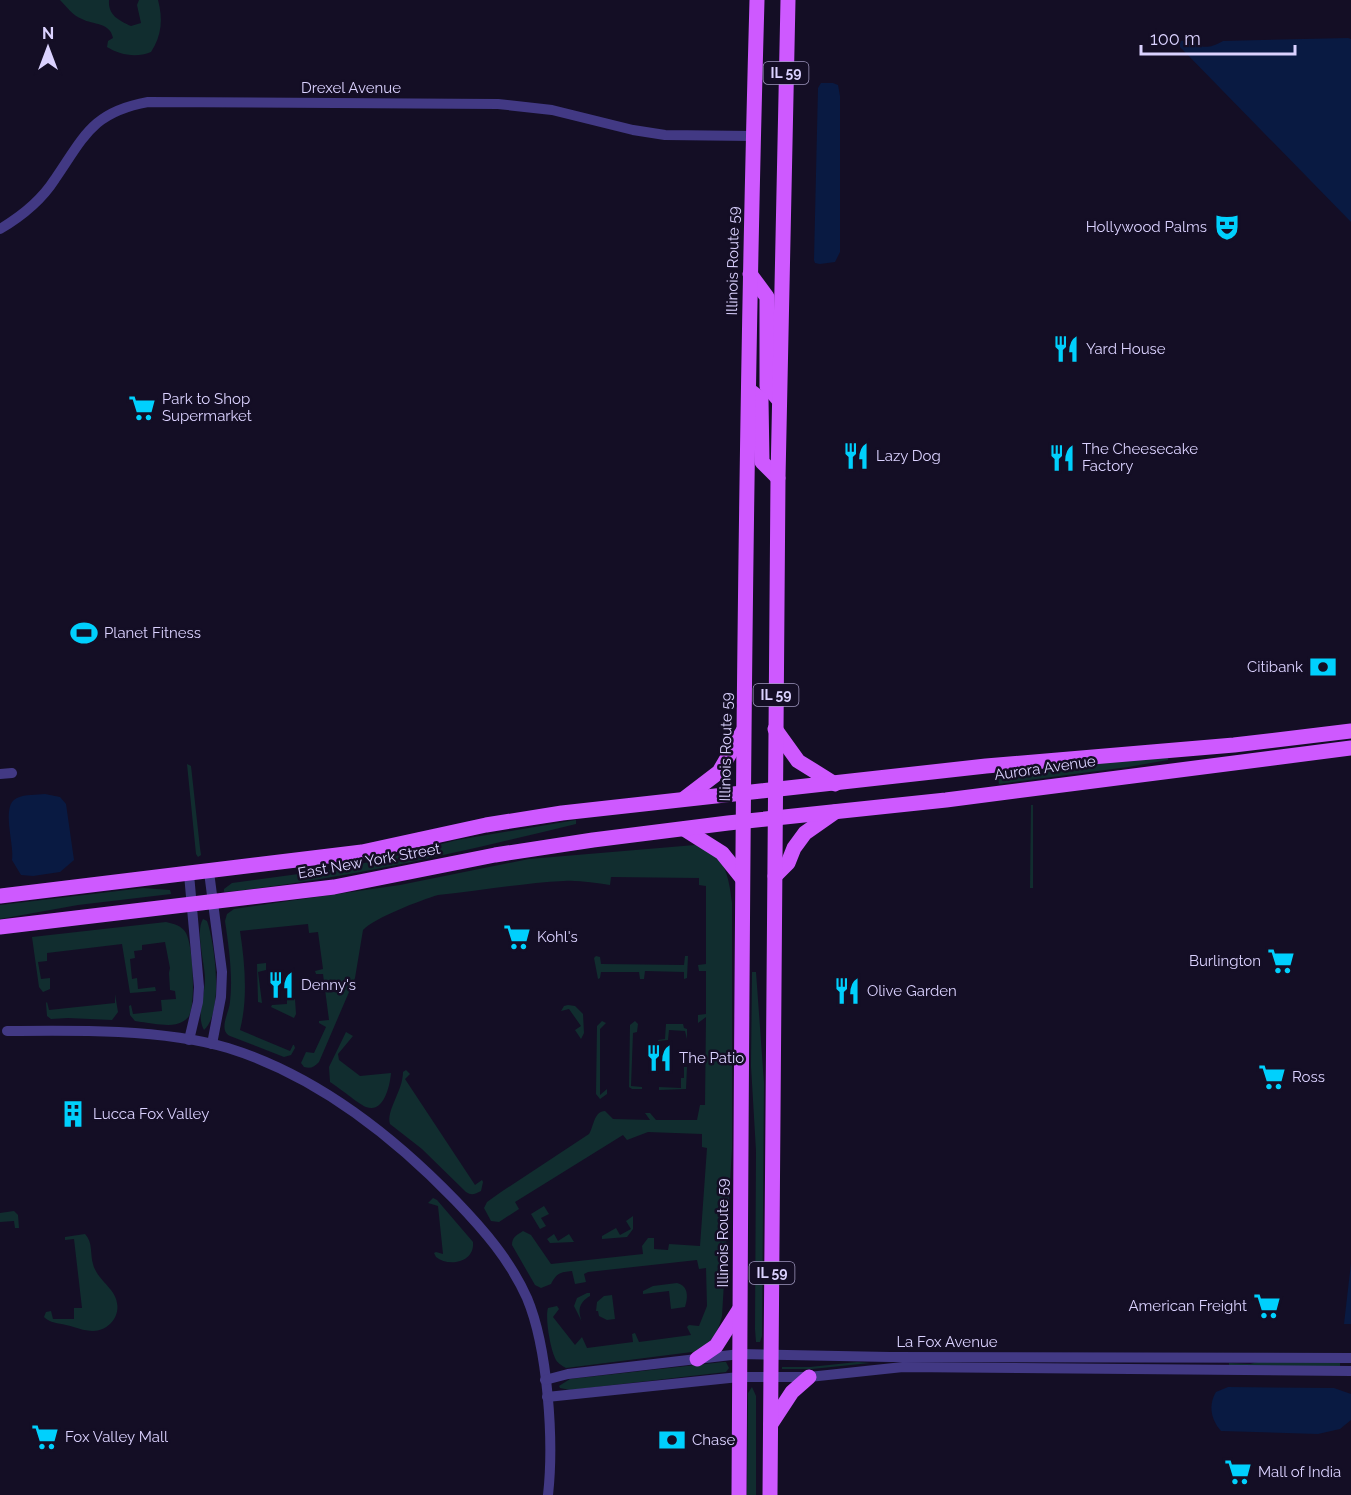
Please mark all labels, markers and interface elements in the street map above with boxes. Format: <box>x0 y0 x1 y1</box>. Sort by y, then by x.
north arrow <box>18 18 78 78</box>
scale bar <box>1141 18 1296 56</box>
text: N <box>42 24 54 43</box>
text: 100 m <box>1150 28 1201 49</box>
road number: IL 59 <box>764 62 808 84</box>
street label: Drexel Avenue <box>301 79 401 97</box>
street label: Illinois Route 59 <box>723 206 743 316</box>
theatre icon: Hollywood Palms <box>1212 212 1242 242</box>
place label: Hollywood Palms <box>1086 218 1207 236</box>
restaurant icon: Yard House <box>1051 334 1081 364</box>
place label: Yard House <box>1086 340 1166 358</box>
place label: Park to Shop Supermarket <box>162 390 252 425</box>
supermarket icon: Park to Shop Supermarket <box>127 393 157 423</box>
place label: The Cheesecake Factory <box>1082 440 1198 475</box>
restaurant icon: Lazy Dog <box>841 441 871 471</box>
restaurant icon: The Cheesecake Factory <box>1047 443 1077 473</box>
place label: Lazy Dog <box>876 447 941 465</box>
sports icon: Planet Fitness <box>69 618 99 648</box>
place label: Planet Fitness <box>104 624 201 642</box>
bank icon: Citibank <box>1308 652 1338 682</box>
place label: Citibank <box>1247 658 1303 676</box>
road number: IL 59 <box>754 684 798 706</box>
street label: Illinois Route 59 <box>716 692 736 802</box>
street label: Aurora Avenue <box>993 752 1097 784</box>
street label: East New York Street <box>296 840 442 882</box>
supermarket icon: Kohl's <box>502 922 532 952</box>
place label: Kohl's <box>537 928 578 946</box>
supermarket icon: Burlington <box>1266 946 1296 976</box>
place label: Burlington <box>1189 952 1261 970</box>
restaurant icon: Denny's <box>266 970 296 1000</box>
place label: Denny's <box>301 976 356 994</box>
restaurant icon: Olive Garden <box>832 976 862 1006</box>
place label: Olive Garden <box>867 982 957 1000</box>
restaurant icon: The Patio <box>644 1043 674 1073</box>
place label: The Patio <box>679 1049 744 1067</box>
supermarket icon: Ross <box>1257 1062 1287 1092</box>
place label: Ross <box>1292 1068 1325 1086</box>
building icon: Lucca Fox Valley <box>58 1099 88 1129</box>
place label: Lucca Fox Valley <box>93 1105 209 1123</box>
street label: Illinois Route 59 <box>714 1178 732 1288</box>
road number: IL 59 <box>750 1262 794 1284</box>
supermarket icon: American Freight <box>1252 1291 1282 1321</box>
place label: American Freight <box>1128 1297 1247 1315</box>
street label: La Fox Avenue <box>896 1333 998 1351</box>
supermarket icon: Fox Valley Mall <box>30 1422 60 1452</box>
bank icon: Chase <box>657 1425 687 1455</box>
place label: Fox Valley Mall <box>65 1428 169 1446</box>
place label: Chase <box>692 1431 735 1449</box>
supermarket icon: Mall of India <box>1223 1457 1253 1487</box>
place label: Mall of India <box>1258 1463 1341 1481</box>

